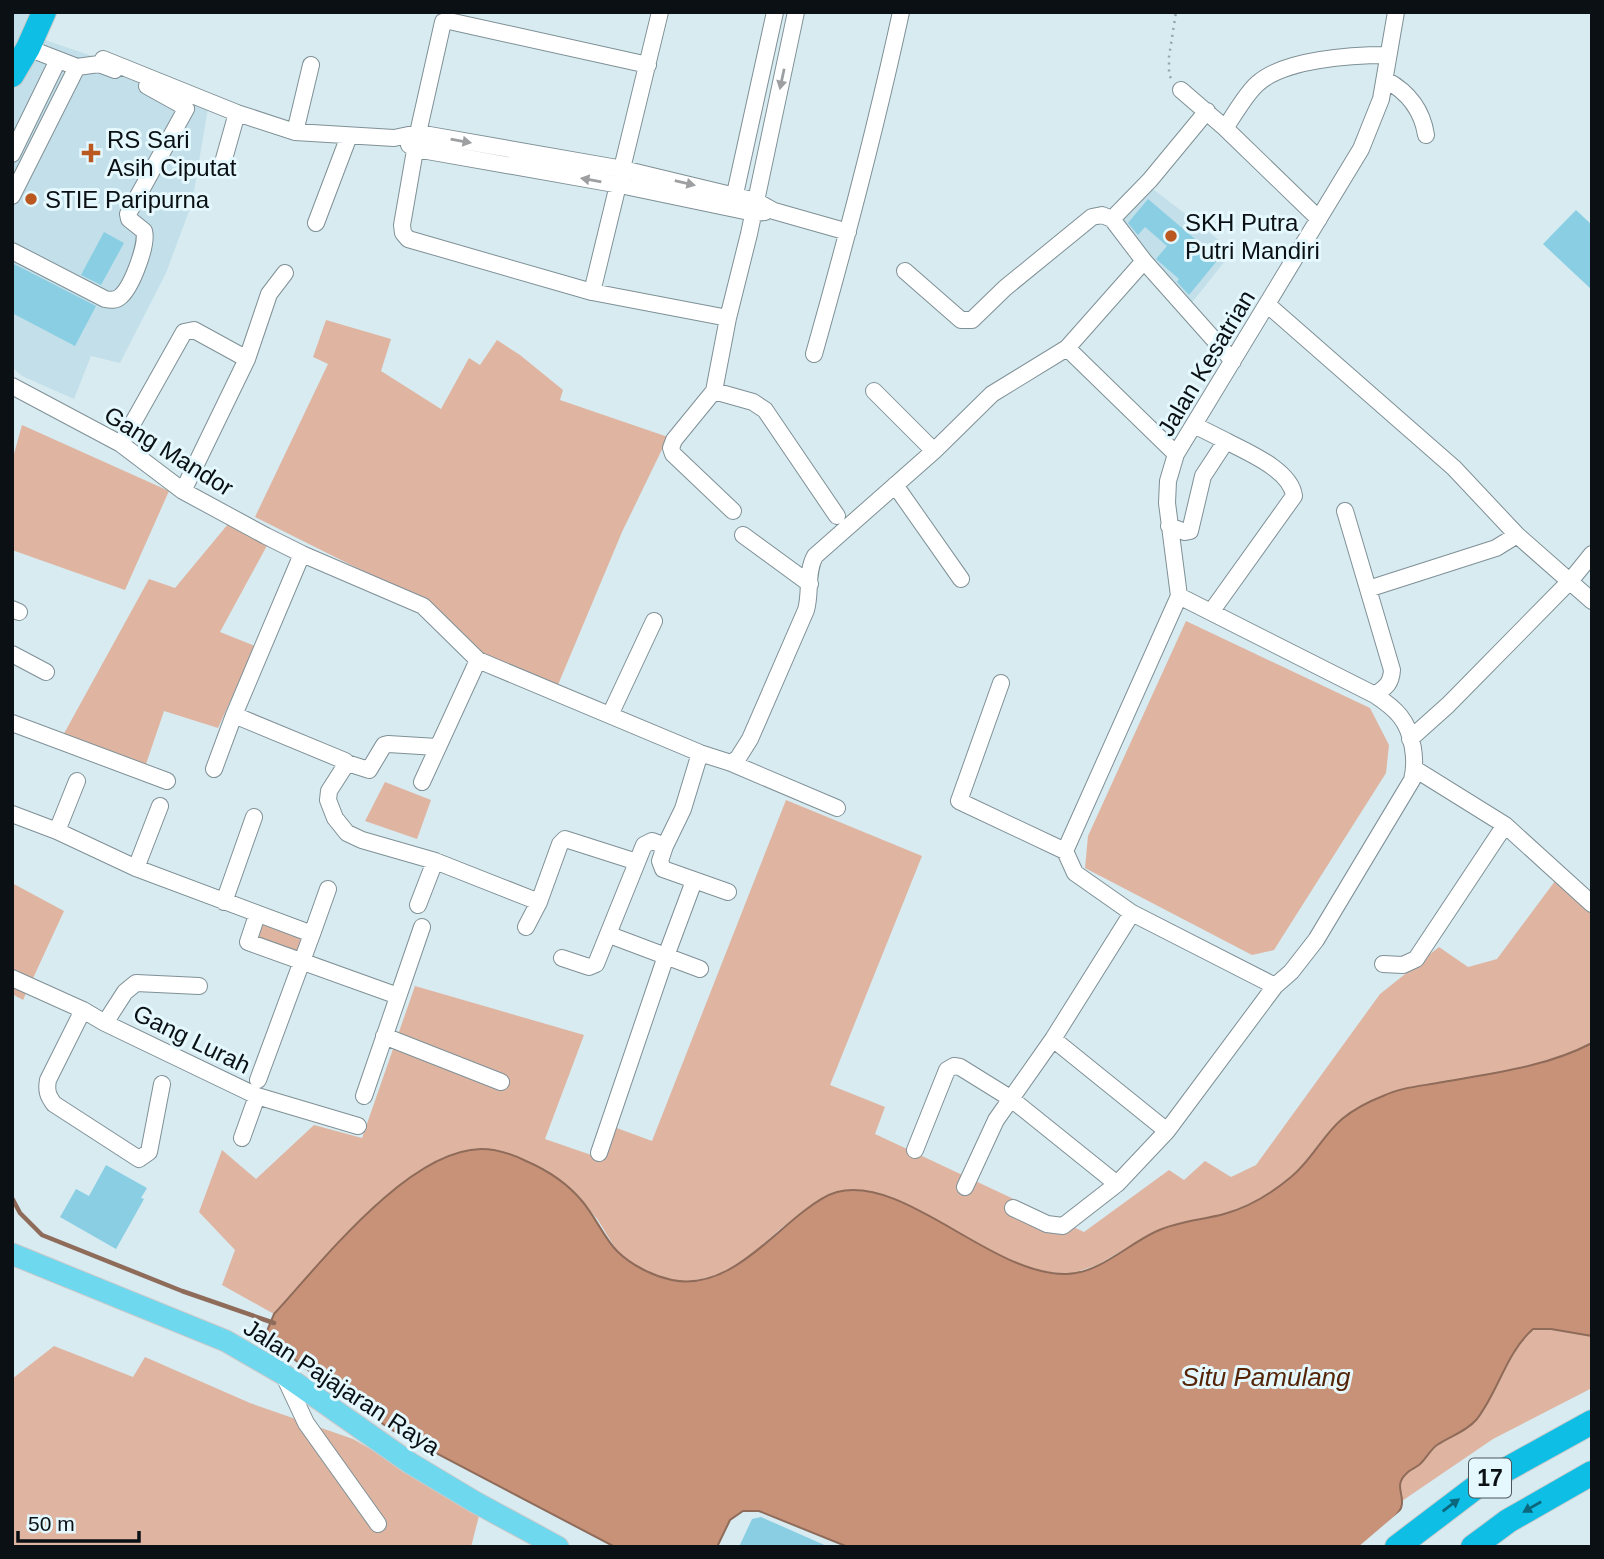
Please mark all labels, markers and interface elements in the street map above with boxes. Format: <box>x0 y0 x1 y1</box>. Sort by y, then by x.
one-way arrow <box>776 68 787 90</box>
place label: RS Sari Asih Ciputat <box>107 126 237 181</box>
one-way arrow <box>450 136 472 147</box>
marker: RS Sari Asih Ciputat <box>81 143 101 163</box>
one-way arrow <box>580 174 602 185</box>
one-way arrow <box>674 178 696 189</box>
place label: STIE Paripurna <box>45 186 210 213</box>
marker: STIE Paripurna <box>23 191 39 207</box>
place label: SKH Putra Putri Mandiri <box>1185 209 1320 264</box>
marker: SKH Putra Putri Mandiri <box>1163 228 1179 244</box>
street label: Jalan Kesatrian <box>1152 285 1260 441</box>
street label: Gang Mandor <box>100 401 238 501</box>
street label: Gang Lurah <box>129 999 255 1079</box>
street label: Jalan Pajajaran Raya <box>239 1314 446 1461</box>
water label: Situ Pamulang <box>1181 1362 1351 1392</box>
road number: 17 <box>1469 1458 1511 1498</box>
one-way arrow <box>1442 1499 1460 1513</box>
scale bar <box>18 1500 138 1544</box>
one-way arrow <box>1523 1501 1542 1513</box>
text: 50 m <box>28 1512 75 1535</box>

